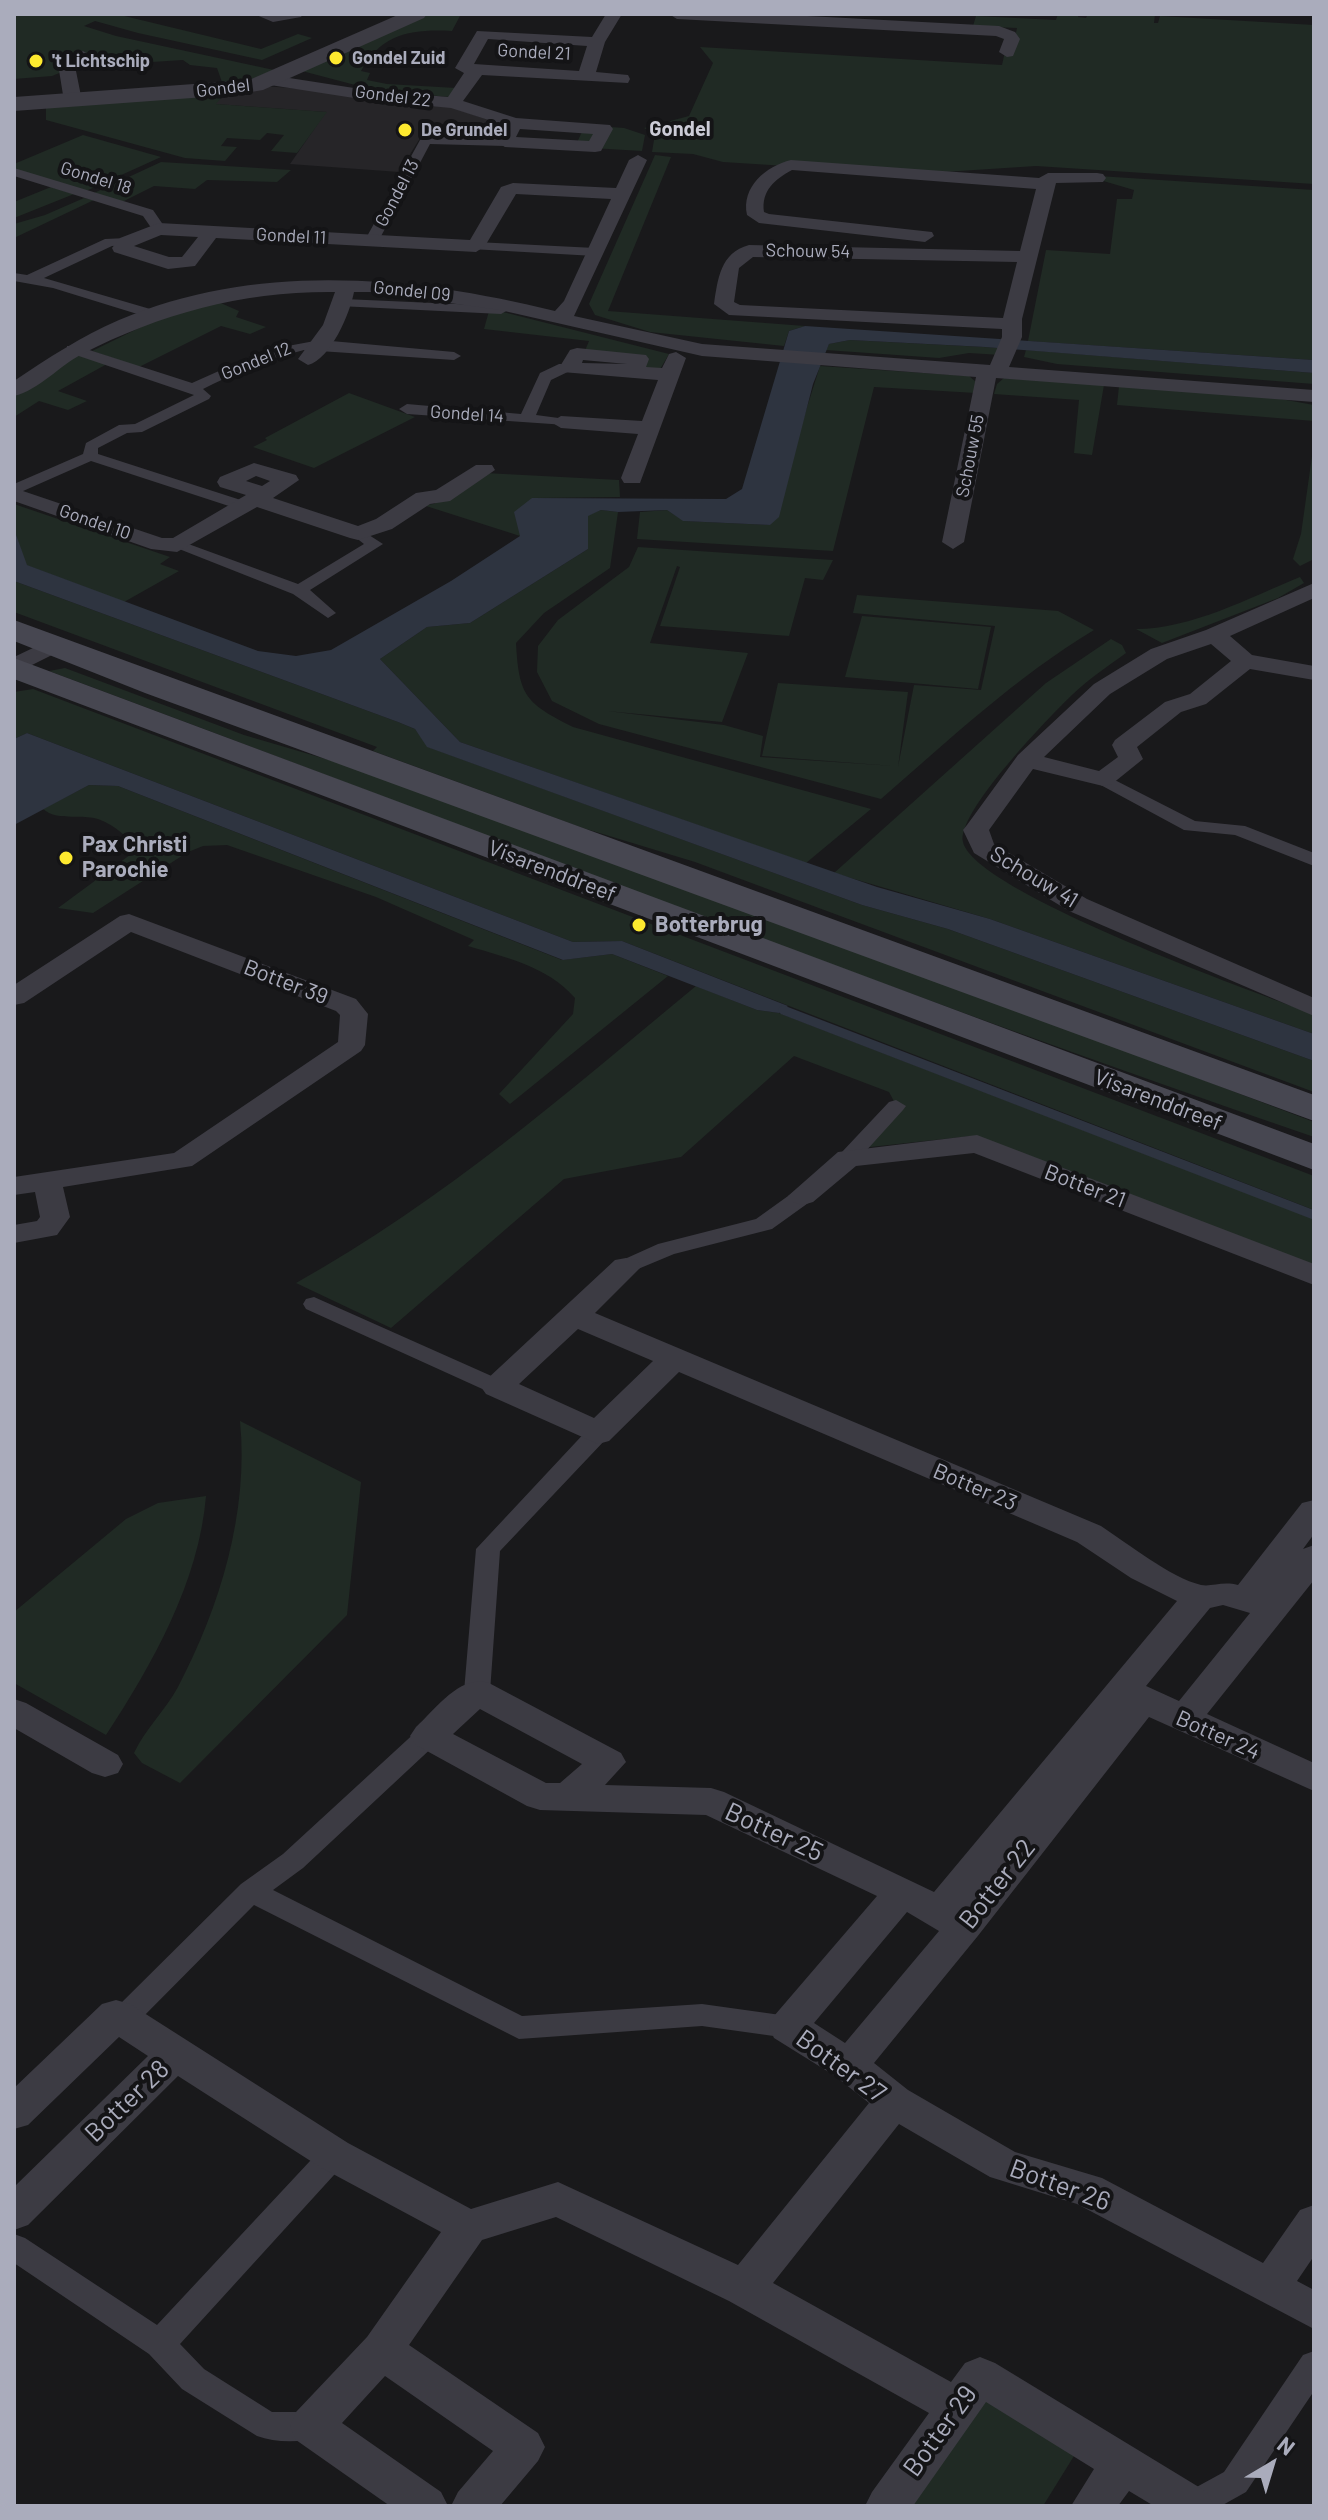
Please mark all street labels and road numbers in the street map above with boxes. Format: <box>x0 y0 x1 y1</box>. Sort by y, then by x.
street label: Gondel 21 <box>497 39 571 65</box>
street label: Gondel <box>195 74 251 102</box>
street label: Gondel 22 <box>354 81 432 111</box>
street label: Gondel 13 <box>370 156 424 230</box>
street label: Gondel 18 <box>58 157 134 199</box>
street label: Gondel 11 <box>255 223 327 249</box>
street label: Schouw 54 <box>765 239 851 263</box>
street label: Gondel 09 <box>373 276 451 306</box>
street label: Gondel 12 <box>218 337 294 385</box>
street label: Gondel 14 <box>429 401 505 427</box>
street label: Schouw 55 <box>951 413 989 499</box>
street label: Gondel 10 <box>56 500 134 544</box>
street label: Visarenddreef <box>484 835 620 907</box>
street label: Schouw 41 <box>985 840 1083 914</box>
street label: Botter 39 <box>240 954 332 1010</box>
street label: Visarenddreef <box>1090 1064 1226 1136</box>
street label: Botter 21 <box>1041 1159 1129 1213</box>
street label: Botter 23 <box>929 1458 1021 1516</box>
street label: Botter 24 <box>1172 1705 1264 1765</box>
street label: Botter 25 <box>720 1796 828 1868</box>
street label: Botter 22 <box>952 1833 1042 1935</box>
street label: Botter 27 <box>790 2023 892 2109</box>
street label: Botter 28 <box>78 2053 176 2149</box>
street label: Botter 26 <box>1005 2152 1115 2218</box>
street label: Botter 29 <box>897 2379 983 2483</box>

